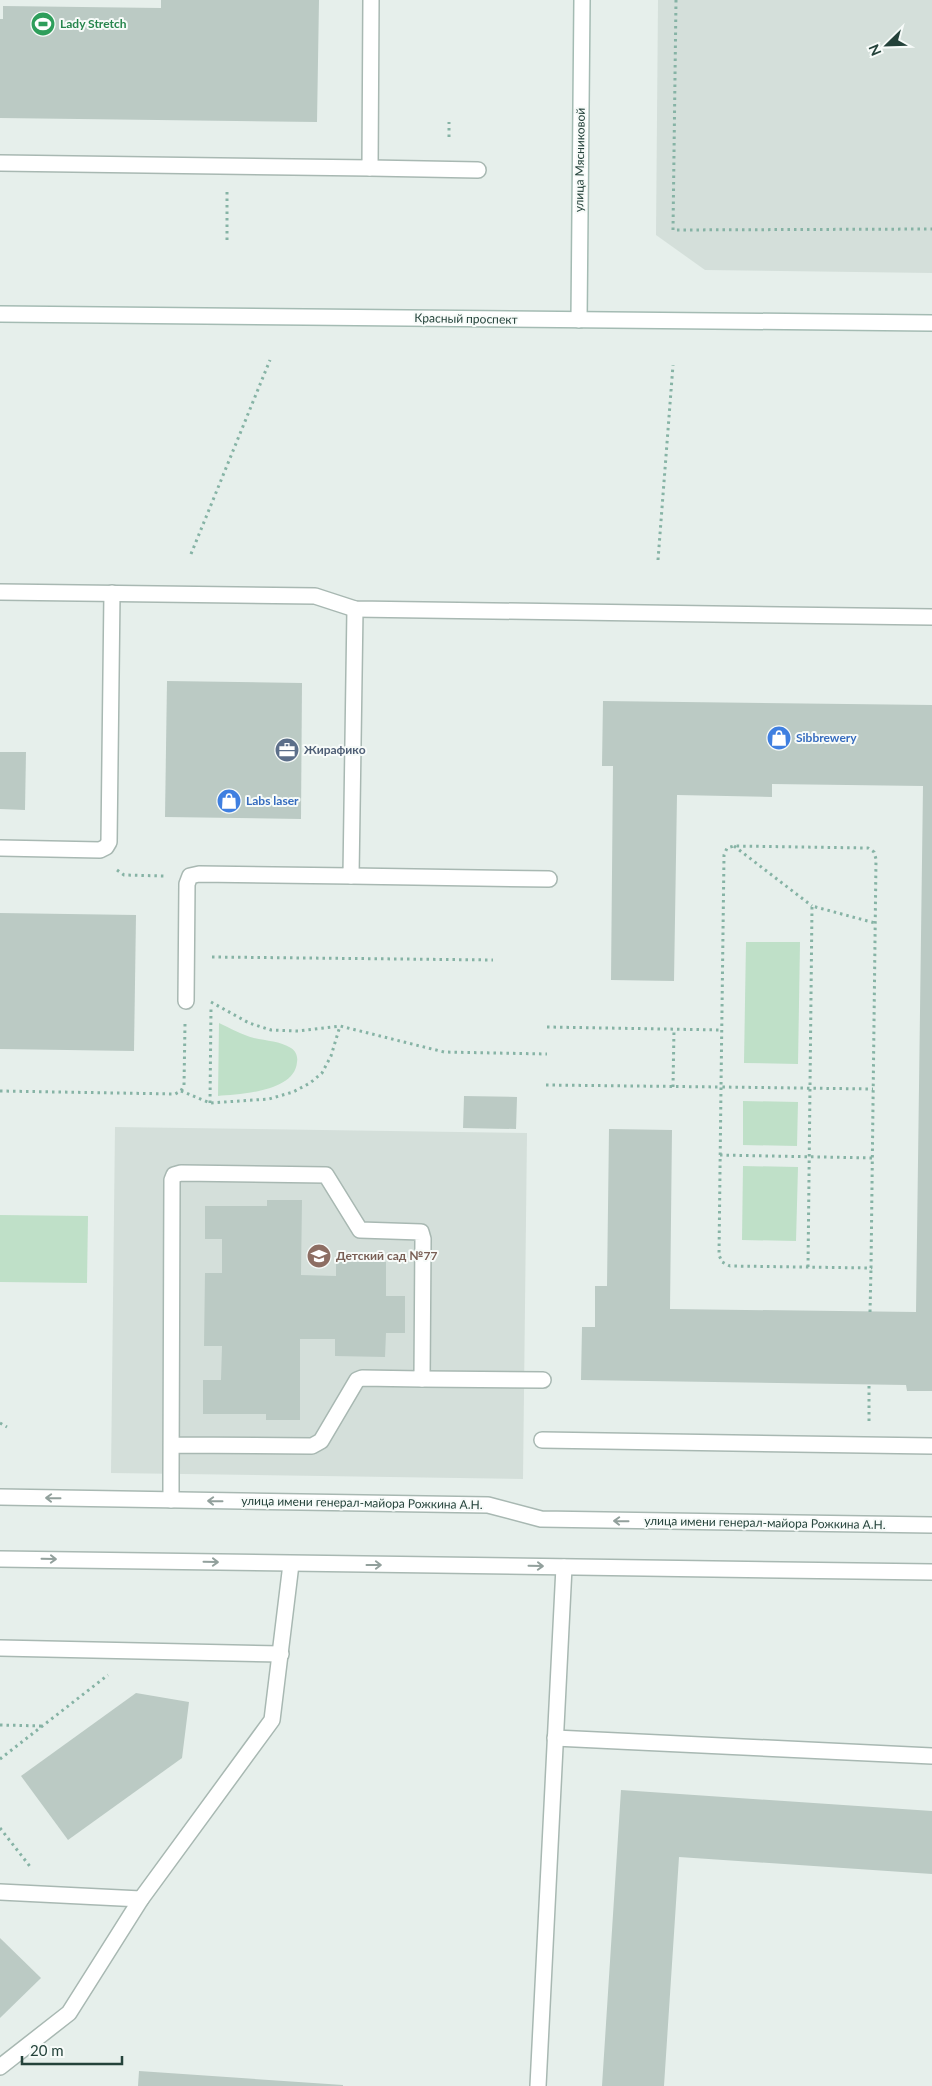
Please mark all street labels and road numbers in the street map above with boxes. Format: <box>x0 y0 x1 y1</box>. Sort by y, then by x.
street label: улица Мясниковой <box>571 107 588 212</box>
street label: Красный проспект <box>414 310 518 327</box>
street label: улица имени генерал-майора Рожкина А.Н. <box>241 1493 483 1512</box>
street label: улица имени генерал-майора Рожкина А.Н. <box>644 1513 886 1532</box>

